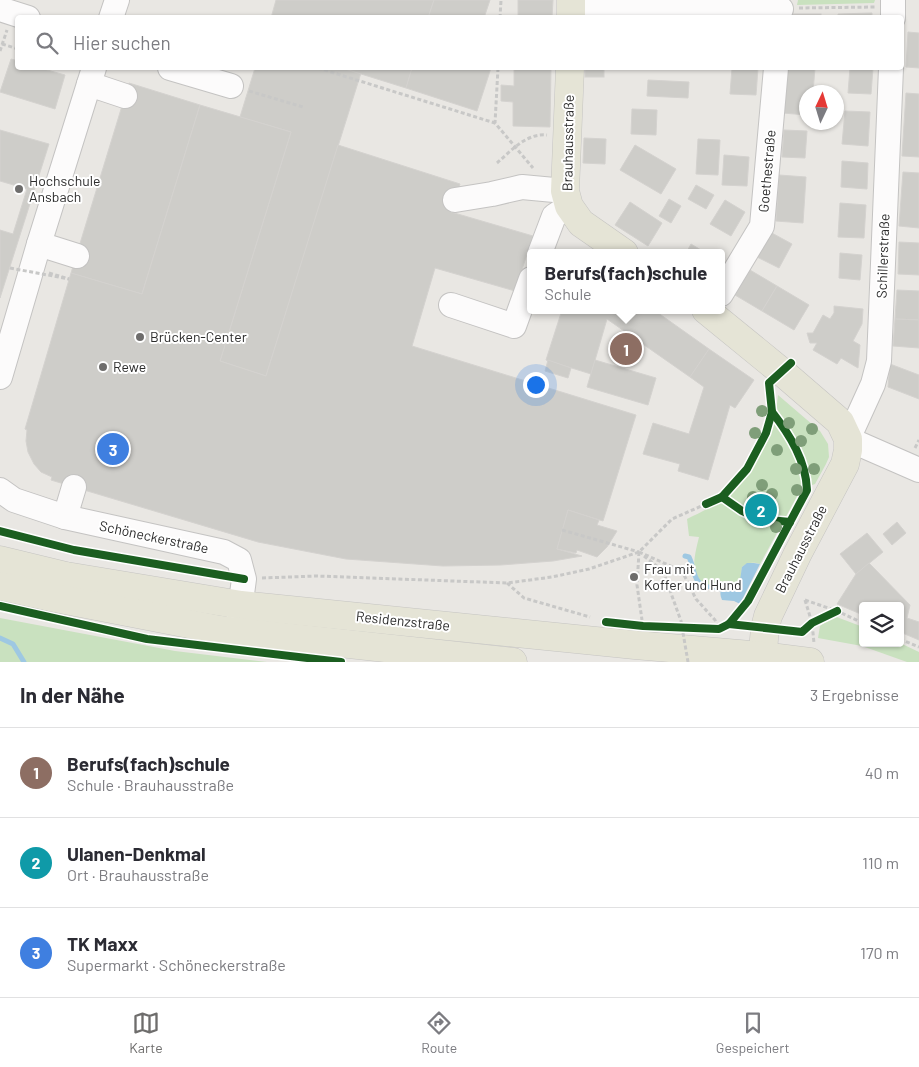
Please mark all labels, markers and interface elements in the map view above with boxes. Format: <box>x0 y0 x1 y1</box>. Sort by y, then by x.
search box <box>15 15 904 70</box>
icon: search <box>33 29 61 57</box>
text: Hier suchen <box>73 31 171 54</box>
north arrow <box>799 85 844 130</box>
street label: Brauhausstraße <box>558 95 577 191</box>
street label: Goethestraße <box>754 129 779 213</box>
place label: Hochschule Ansbach <box>29 172 100 205</box>
marker: Hochschule Ansbach <box>13 183 25 195</box>
street label: Schillerstraße <box>873 213 892 299</box>
popup <box>527 249 725 314</box>
text: Berufs(fach)schule <box>545 261 707 284</box>
text: Schule <box>545 284 592 303</box>
place label: Brücken-Center <box>150 328 247 345</box>
pin: 1 <box>610 330 642 368</box>
marker: Brücken-Center <box>134 331 146 343</box>
place label: Rewe <box>113 358 146 375</box>
marker: Rewe <box>97 361 109 373</box>
your location <box>523 372 549 398</box>
pin: 3 <box>97 430 129 468</box>
pin: 2 <box>745 491 777 529</box>
street label: Brauhausstraße <box>771 502 830 596</box>
street label: Schöneckerstraße <box>98 517 210 556</box>
place label: Frau mit Koffer und Hund <box>644 560 742 593</box>
marker: Frau mit Koffer und Hund <box>628 571 640 583</box>
map controls <box>859 602 904 647</box>
button: layers <box>859 602 904 647</box>
street label: Residenzstraße <box>355 607 451 634</box>
text: In der Nähe <box>20 682 125 707</box>
text: 3 Ergebnisse <box>810 685 899 704</box>
text: Berufs(fach)schule <box>67 752 230 775</box>
text: 1 <box>33 763 39 782</box>
text: 40 m <box>865 763 899 782</box>
text: Schule · Brauhausstraße <box>67 775 234 794</box>
text: Ulanen-Denkmal <box>67 842 206 865</box>
text: 2 <box>32 853 40 872</box>
text: 110 m <box>862 853 899 872</box>
text: Ort · Brauhausstraße <box>67 865 209 884</box>
text: TK Maxx <box>67 932 138 955</box>
text: 3 <box>32 943 40 962</box>
text: 170 m <box>860 943 899 962</box>
text: Supermarkt · Schöneckerstraße <box>67 955 286 974</box>
tab: Karte <box>129 1009 163 1056</box>
tab: Route <box>421 1009 457 1056</box>
tab: Gespeichert <box>716 1009 790 1056</box>

